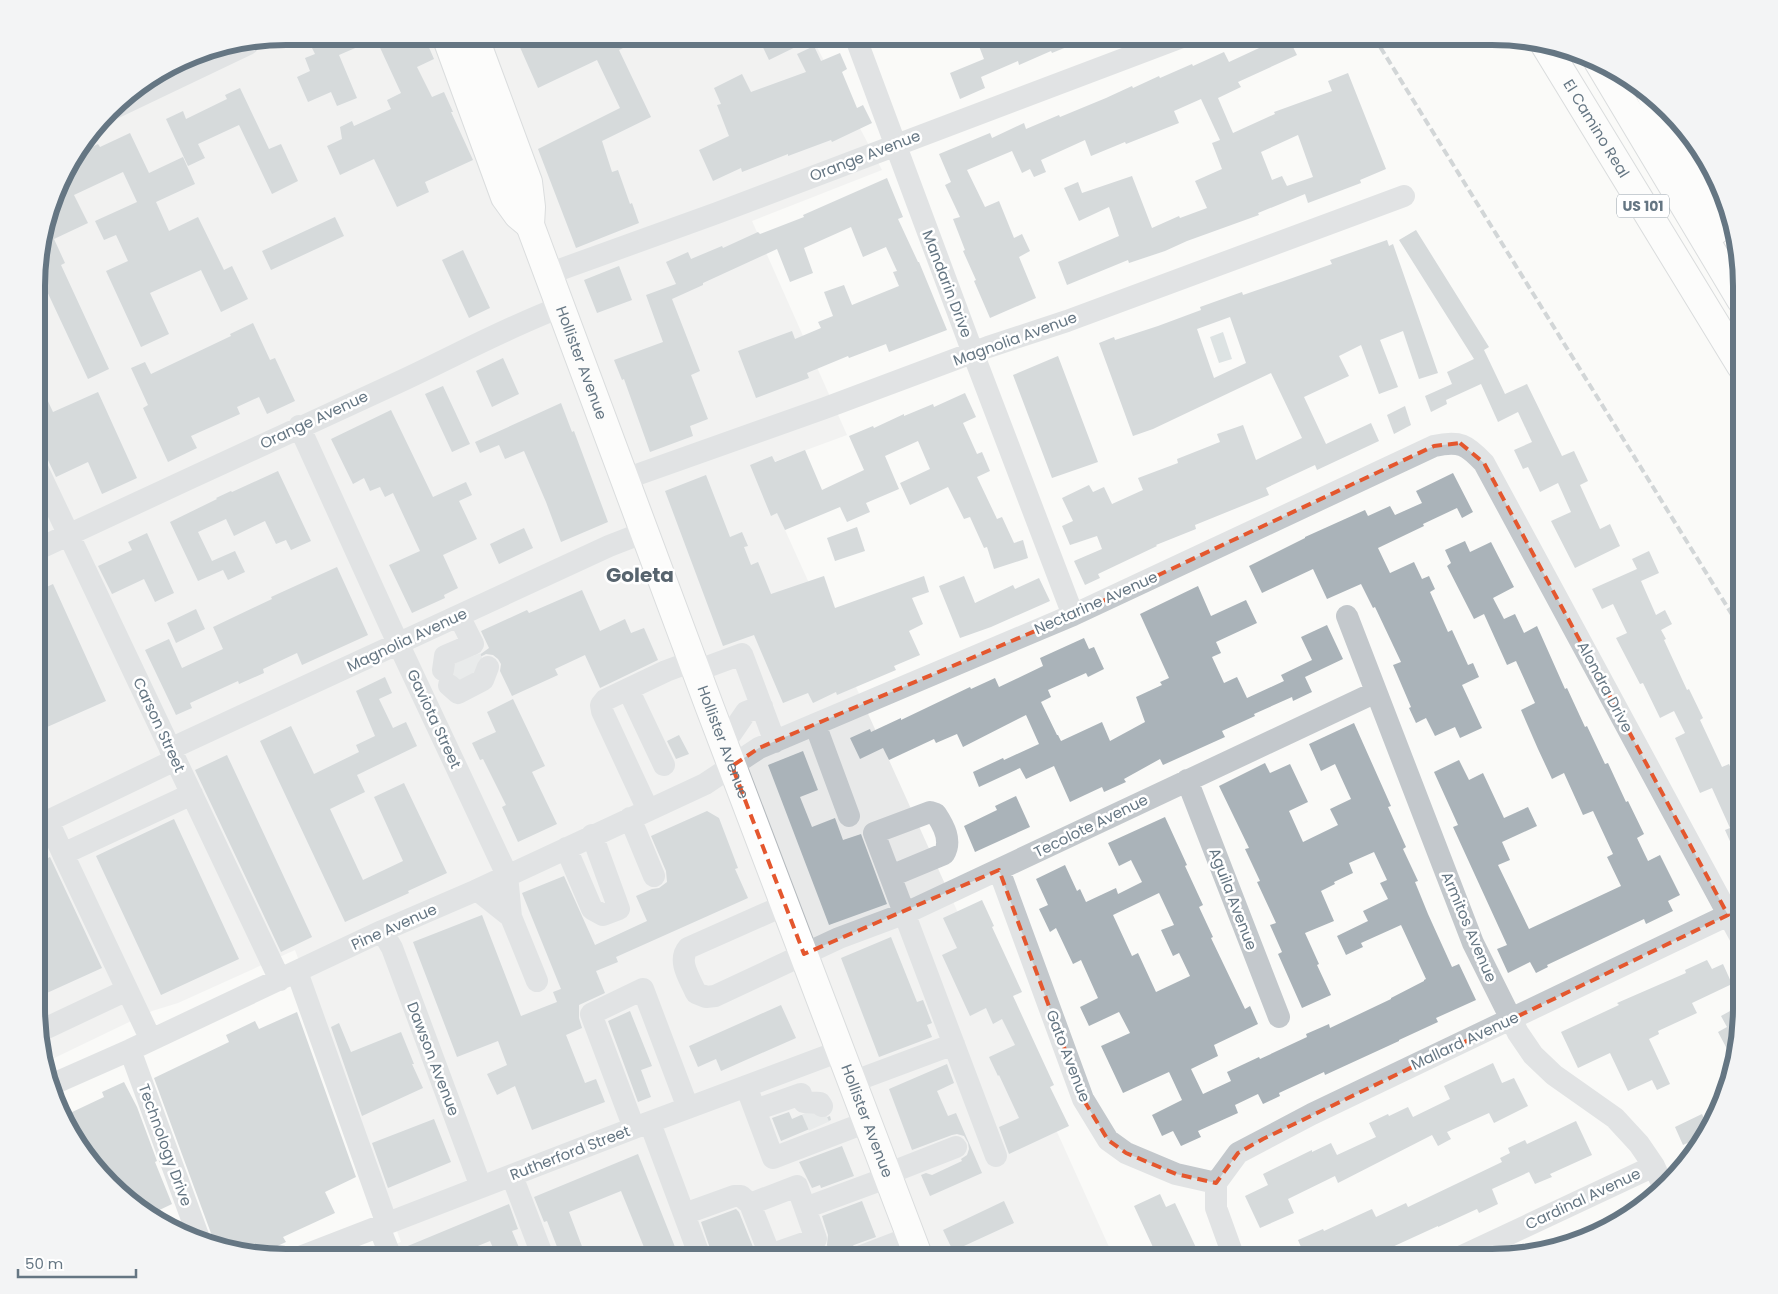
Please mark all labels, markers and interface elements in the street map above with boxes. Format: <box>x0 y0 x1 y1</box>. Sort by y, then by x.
street label: El Camino Real <box>1558 75 1635 182</box>
street label: Orange Avenue <box>806 125 923 186</box>
road number: US 101 <box>1617 195 1669 218</box>
street label: Mandarin Drive <box>917 227 978 341</box>
street label: Hollister Avenue <box>551 303 613 422</box>
street label: Magnolia Avenue <box>950 306 1080 371</box>
street label: Orange Avenue <box>256 385 371 454</box>
district label: Goleta <box>606 561 674 589</box>
street label: Nectarine Avenue <box>1031 566 1161 639</box>
street label: Magnolia Avenue <box>343 603 470 677</box>
street label: Alondra Drive <box>1573 637 1638 736</box>
street label: Gaviota Street <box>402 666 467 772</box>
street label: Carson Street <box>128 674 191 776</box>
street label: Hollister Avenue <box>693 682 755 802</box>
street label: Tecolote Avenue <box>1030 789 1151 862</box>
street label: Aguila Avenue <box>1204 845 1263 953</box>
street label: Armitos Avenue <box>1437 868 1502 985</box>
street label: Pine Avenue <box>348 898 440 955</box>
street label: Dawson Avenue <box>402 999 465 1119</box>
street label: Mallard Avenue <box>1407 1006 1522 1075</box>
street label: Gato Avenue <box>1041 1007 1096 1105</box>
street label: Hollister Avenue <box>836 1061 898 1180</box>
street label: Technology Drive <box>134 1081 197 1209</box>
street label: Rutherford Street <box>507 1120 633 1185</box>
street label: Cardinal Avenue <box>1522 1163 1644 1234</box>
scale bar <box>18 1246 135 1278</box>
text: 50 m <box>25 1253 63 1274</box>

